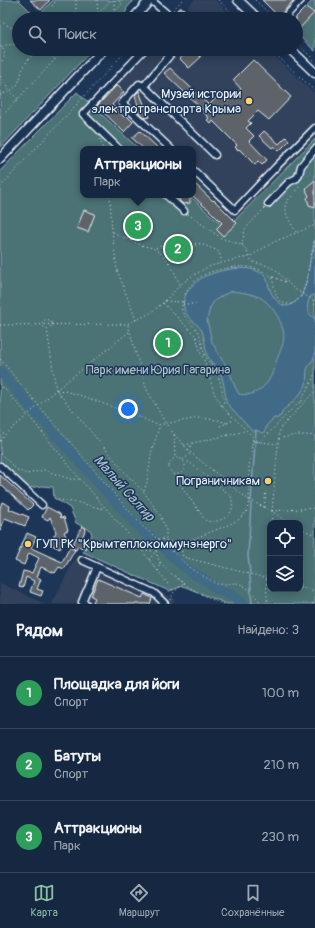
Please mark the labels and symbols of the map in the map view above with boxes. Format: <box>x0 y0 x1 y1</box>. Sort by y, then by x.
place label: Музей истории электротранспорта Крыма <box>91 86 241 117</box>
marker: Музей истории электротранспорта Крыма <box>244 96 254 106</box>
pin: 3 <box>125 211 151 241</box>
pin: 2 <box>165 234 191 264</box>
pin: 1 <box>155 328 181 358</box>
park label: Парк имени Юрия Гагарина <box>86 362 230 378</box>
your location <box>118 399 138 419</box>
water label: Малый Салгир <box>90 452 159 526</box>
place label: Пограничникам <box>176 473 260 489</box>
marker: Пограничникам <box>263 476 273 486</box>
place label: ГУП РК "Крымтеплокоммунэнерго" <box>36 536 232 552</box>
marker: ГУП РК "Крымтеплокоммунэнерго" <box>23 539 33 549</box>

